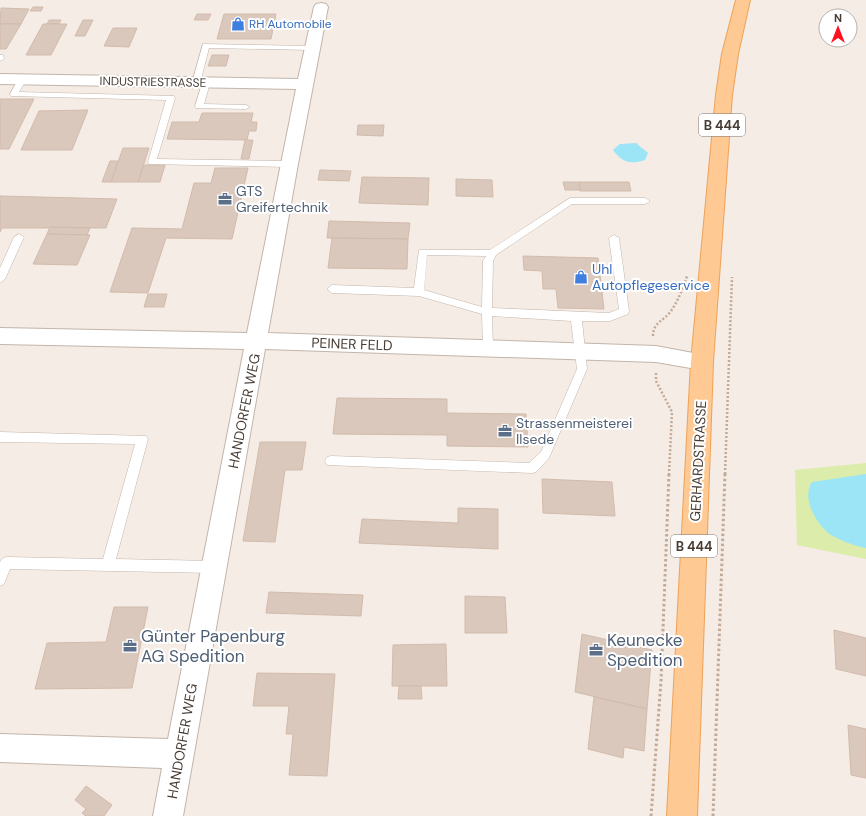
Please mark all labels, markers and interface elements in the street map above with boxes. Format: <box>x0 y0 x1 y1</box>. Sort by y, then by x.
north arrow <box>818 8 858 48</box>
text: N <box>834 11 842 25</box>
shop icon: RH Automobile <box>230 16 246 32</box>
place label: RH Automobile <box>249 16 332 32</box>
street label: INDUSTRIESTRASSE <box>100 73 207 91</box>
road number: B 444 <box>699 114 745 136</box>
place label: GTS Greifertechnik <box>236 182 328 216</box>
office icon: GTS Greifertechnik <box>217 191 233 207</box>
place label: Uhl Autopflegeservice <box>592 260 710 294</box>
shop icon: Uhl Autopflegeservice <box>573 269 589 285</box>
street label: PEINER FELD <box>311 334 393 354</box>
street label: HANDORFER WEG <box>224 352 264 470</box>
street label: GERHARDSTRASSE <box>686 400 710 522</box>
place label: Strassenmeisterei Ilsede <box>516 414 632 448</box>
office icon: Strassenmeisterei Ilsede <box>497 423 513 439</box>
road number: B 444 <box>671 535 717 557</box>
place label: Günter Papenburg AG Spedition <box>141 625 286 667</box>
place label: Keunecke Spedition <box>607 629 683 671</box>
office icon: Günter Papenburg AG Spedition <box>122 638 138 654</box>
office icon: Keunecke Spedition <box>588 642 604 658</box>
street label: HANDORFER WEG <box>163 682 201 800</box>

